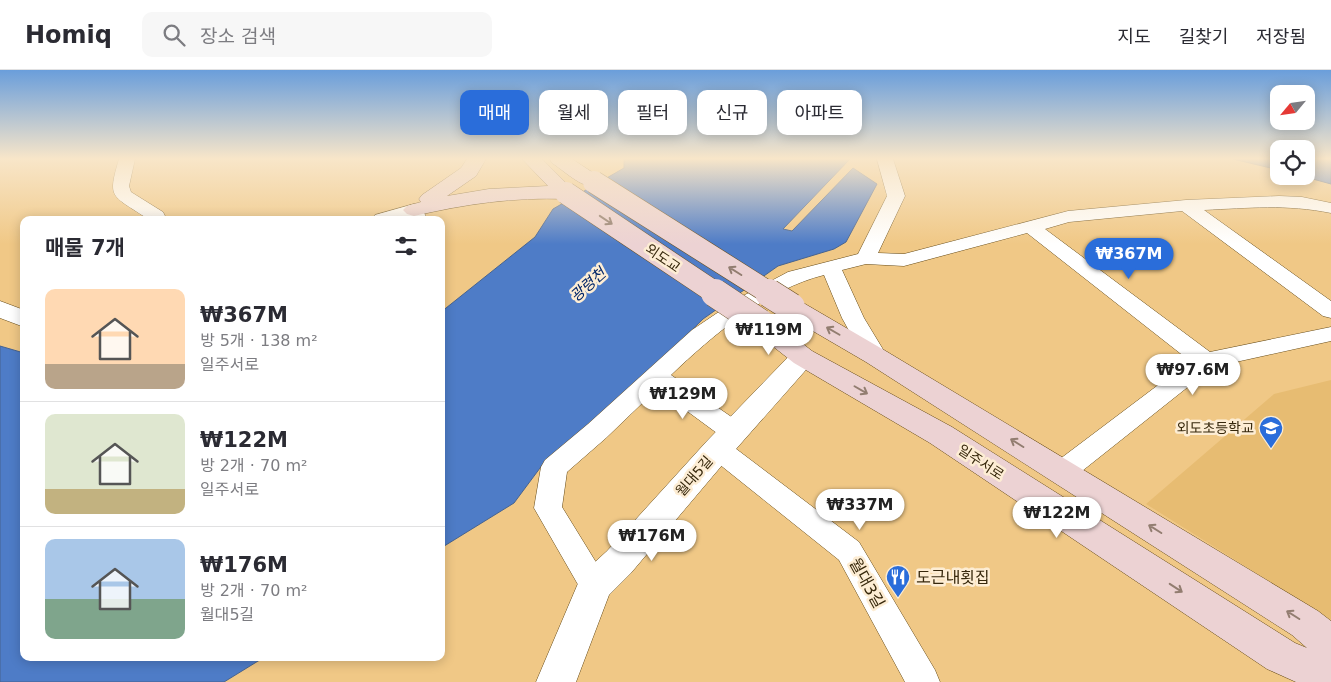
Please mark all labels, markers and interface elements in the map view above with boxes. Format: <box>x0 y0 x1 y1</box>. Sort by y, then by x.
search box <box>142 12 492 57</box>
text: Homiq <box>25 21 112 49</box>
icon: search <box>160 21 188 49</box>
text: 장소 검색 <box>200 25 276 47</box>
text: 지도 <box>1118 26 1151 47</box>
text: 길찾기 <box>1179 26 1228 47</box>
text: 저장됨 <box>1256 26 1306 47</box>
north arrow <box>1270 85 1315 130</box>
map controls <box>1270 85 1315 185</box>
chip: 매매 <box>460 90 529 135</box>
chip: 월세 <box>539 90 608 135</box>
chip: 필터 <box>618 90 687 135</box>
chip: 신규 <box>697 90 767 135</box>
chip: 아파트 <box>777 90 862 135</box>
button: locate <box>1270 140 1315 185</box>
one-way arrow <box>599 216 613 226</box>
icon: filters <box>392 232 420 260</box>
text: 매물 7개 <box>45 236 125 260</box>
pin: ₩367M <box>1094 238 1164 280</box>
street label: 외도교 <box>643 241 684 276</box>
text: ₩367M <box>1096 244 1162 263</box>
water label: 광령천 <box>567 263 611 306</box>
one-way arrow <box>728 266 742 276</box>
text: ₩367M <box>200 303 288 327</box>
icon: home <box>85 309 145 369</box>
pin: ₩119M <box>734 314 804 356</box>
text: ₩119M <box>736 320 802 339</box>
one-way arrow <box>827 326 841 336</box>
text: 방 5개 · 138 m² <box>200 331 318 350</box>
pin: ₩97.6M <box>1152 354 1234 396</box>
text: 일주서로 <box>200 355 259 374</box>
text: ₩97.6M <box>1156 360 1230 379</box>
pin: ₩129M <box>648 378 718 420</box>
text: ₩129M <box>650 384 716 403</box>
one-way arrow <box>853 385 867 395</box>
school or university icon: 외도초등학교 <box>1258 415 1284 449</box>
place label: 외도초등학교 <box>1177 420 1254 436</box>
text: ₩122M <box>200 428 288 452</box>
icon: home <box>85 434 145 494</box>
one-way arrow <box>1010 438 1024 448</box>
street label: 일주서로 <box>955 441 1007 483</box>
street label: 월대5길 <box>672 453 716 499</box>
text: 방 2개 · 70 m² <box>200 456 307 475</box>
text: 일주서로 <box>200 480 259 499</box>
pin: ₩337M <box>825 488 895 531</box>
text: ₩337M <box>827 495 893 514</box>
pin: ₩122M <box>1022 496 1092 539</box>
text: ₩122M <box>1024 503 1090 522</box>
pin: ₩176M <box>617 520 687 562</box>
one-way arrow <box>1148 524 1162 534</box>
text: ₩176M <box>619 526 685 545</box>
text: ₩176M <box>200 553 288 577</box>
street label: 월대3길 <box>846 555 888 611</box>
icon: home <box>85 559 145 619</box>
restaurant icon: 도근내횟집 <box>885 564 911 598</box>
place label: 도근내횟집 <box>916 568 990 587</box>
text: 방 2개 · 70 m² <box>200 581 307 600</box>
one-way arrow <box>1169 583 1183 593</box>
text: 월대5길 <box>200 605 254 624</box>
one-way arrow <box>1286 610 1300 620</box>

